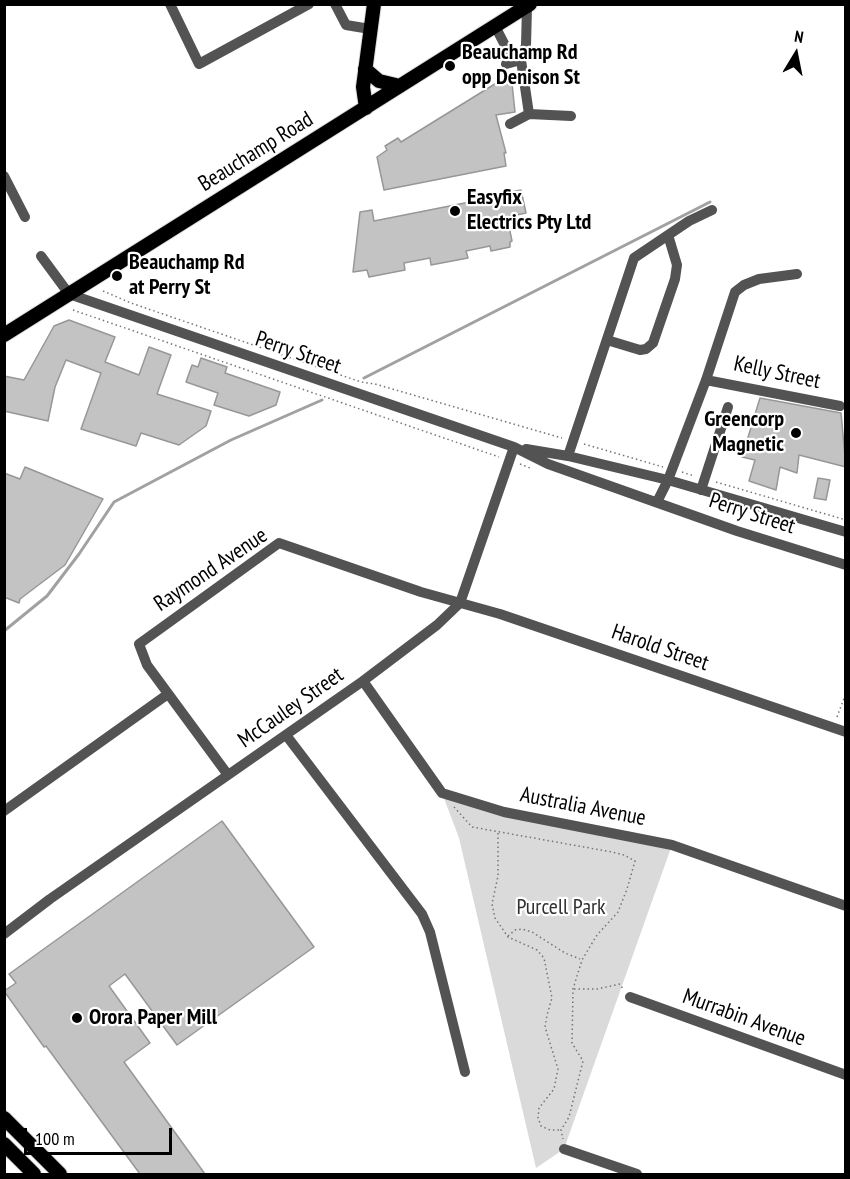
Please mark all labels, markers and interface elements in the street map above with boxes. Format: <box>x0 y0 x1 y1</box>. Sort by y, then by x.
north arrow <box>766 24 826 84</box>
text: N <box>793 26 805 47</box>
place label: Beauchamp Rd opp Denison St <box>462 40 580 92</box>
marker: Beauchamp Rd opp Denison St <box>443 59 457 73</box>
street label: Beauchamp Road <box>194 106 318 198</box>
place label: Easyfix Electrics Pty Ltd <box>467 185 591 236</box>
marker: Easyfix Electrics Pty Ltd <box>448 204 462 218</box>
place label: Beauchamp Rd at Perry St <box>129 250 245 302</box>
marker: Beauchamp Rd at Perry St <box>110 269 124 283</box>
street label: Perry Street <box>252 326 344 380</box>
street label: Kelly Street <box>731 351 823 395</box>
place label: Greencorp Magnetic <box>704 407 784 458</box>
marker: Greencorp Magnetic <box>789 426 803 440</box>
street label: Perry Street <box>706 488 798 540</box>
street label: Raymond Avenue <box>149 522 273 618</box>
street label: Harold Street <box>608 619 712 677</box>
street label: McCauley Street <box>233 662 349 754</box>
street label: Australia Avenue <box>518 782 648 832</box>
park label: Purcell Park <box>516 895 606 921</box>
street label: Murrabin Avenue <box>679 984 809 1052</box>
place label: Orora Paper Mill <box>89 1005 217 1031</box>
marker: Orora Paper Mill <box>70 1011 84 1025</box>
scale bar <box>27 1116 176 1154</box>
text: 100 m <box>35 1127 75 1150</box>

